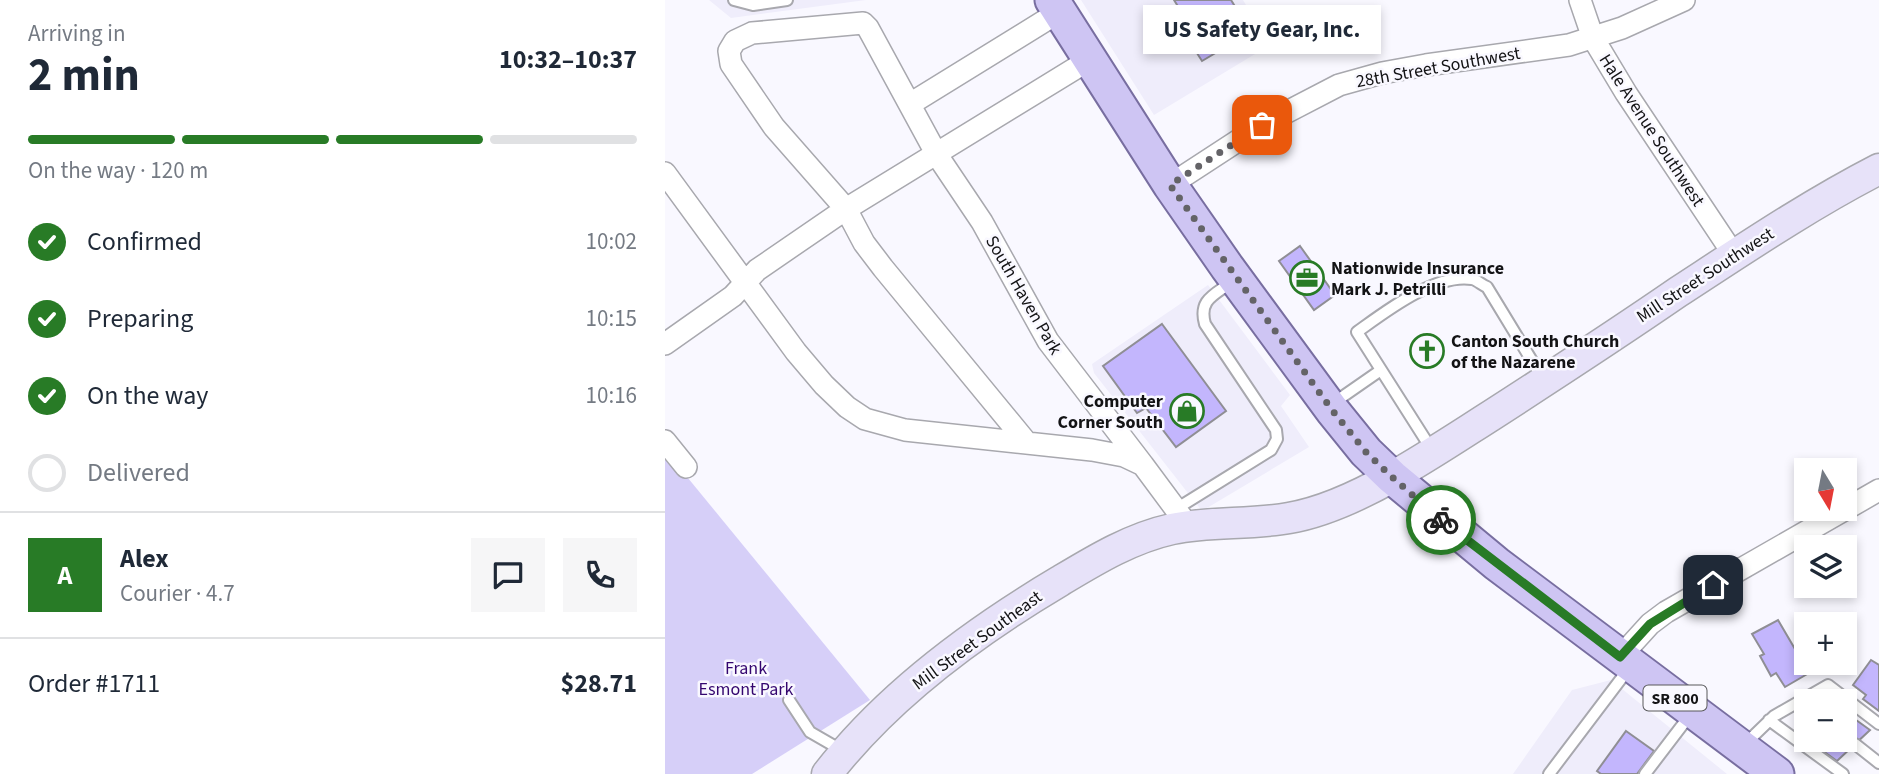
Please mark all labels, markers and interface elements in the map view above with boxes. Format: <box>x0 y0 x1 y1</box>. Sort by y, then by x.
callout: US Safety Gear, Inc. <box>1143 6 1381 55</box>
text: US Safety Gear, Inc. <box>1164 13 1360 46</box>
text: Arriving in <box>28 17 126 50</box>
text: 10:32–10:37 <box>499 41 637 78</box>
street label: 28th Street Southwest <box>1354 41 1522 94</box>
text: 2 min <box>28 43 140 108</box>
street label: Hale Avenue Southwest <box>1593 49 1710 211</box>
pin <box>1232 95 1292 155</box>
icon: bag <box>1243 106 1281 144</box>
text: On the way · 120 m <box>28 154 208 187</box>
street label: Mill Street Southwest <box>1632 222 1779 329</box>
icon: check <box>28 223 66 261</box>
text: Confirmed <box>87 223 202 260</box>
text: 10:02 <box>586 225 637 258</box>
street label: South Haven Park <box>979 231 1068 360</box>
place label: Nationwide Insurance Mark J. Petrilli <box>1331 256 1504 302</box>
office icon: Nationwide Insurance Mark J. Petrilli <box>1288 259 1326 297</box>
icon: check <box>28 300 66 338</box>
text: Preparing <box>87 300 193 337</box>
text: 10:15 <box>586 302 637 335</box>
place label: Canton South Church of the Nazarene <box>1451 329 1619 375</box>
church icon: Canton South Church of the Nazarene <box>1408 332 1446 370</box>
icon: check <box>28 377 66 415</box>
text: On the way <box>87 377 208 414</box>
text: 10:16 <box>586 379 637 412</box>
place label: Computer Corner South <box>1058 389 1164 435</box>
shop icon: Computer Corner South <box>1168 392 1206 430</box>
text: Delivered <box>87 454 190 491</box>
north arrow <box>1794 458 1857 522</box>
map controls <box>1794 458 1857 752</box>
courier <box>1406 485 1476 555</box>
icon: bike <box>1422 501 1460 539</box>
button: layers <box>1794 535 1857 598</box>
button: chat <box>471 538 545 612</box>
button: phone <box>563 538 637 612</box>
text: Alex <box>120 540 169 577</box>
pin <box>1683 555 1743 615</box>
text: A <box>58 557 72 594</box>
icon: home <box>1694 566 1732 604</box>
text: Courier · 4.7 <box>120 577 235 610</box>
street label: Mill Street Southeast <box>907 585 1047 696</box>
button: + <box>1794 612 1857 675</box>
park label: Frank Esmont Park <box>699 656 794 702</box>
text: Order #1711 <box>28 665 160 702</box>
text: $28.71 <box>561 665 637 702</box>
road number: SR 800 <box>1643 685 1707 710</box>
button: − <box>1794 689 1857 752</box>

